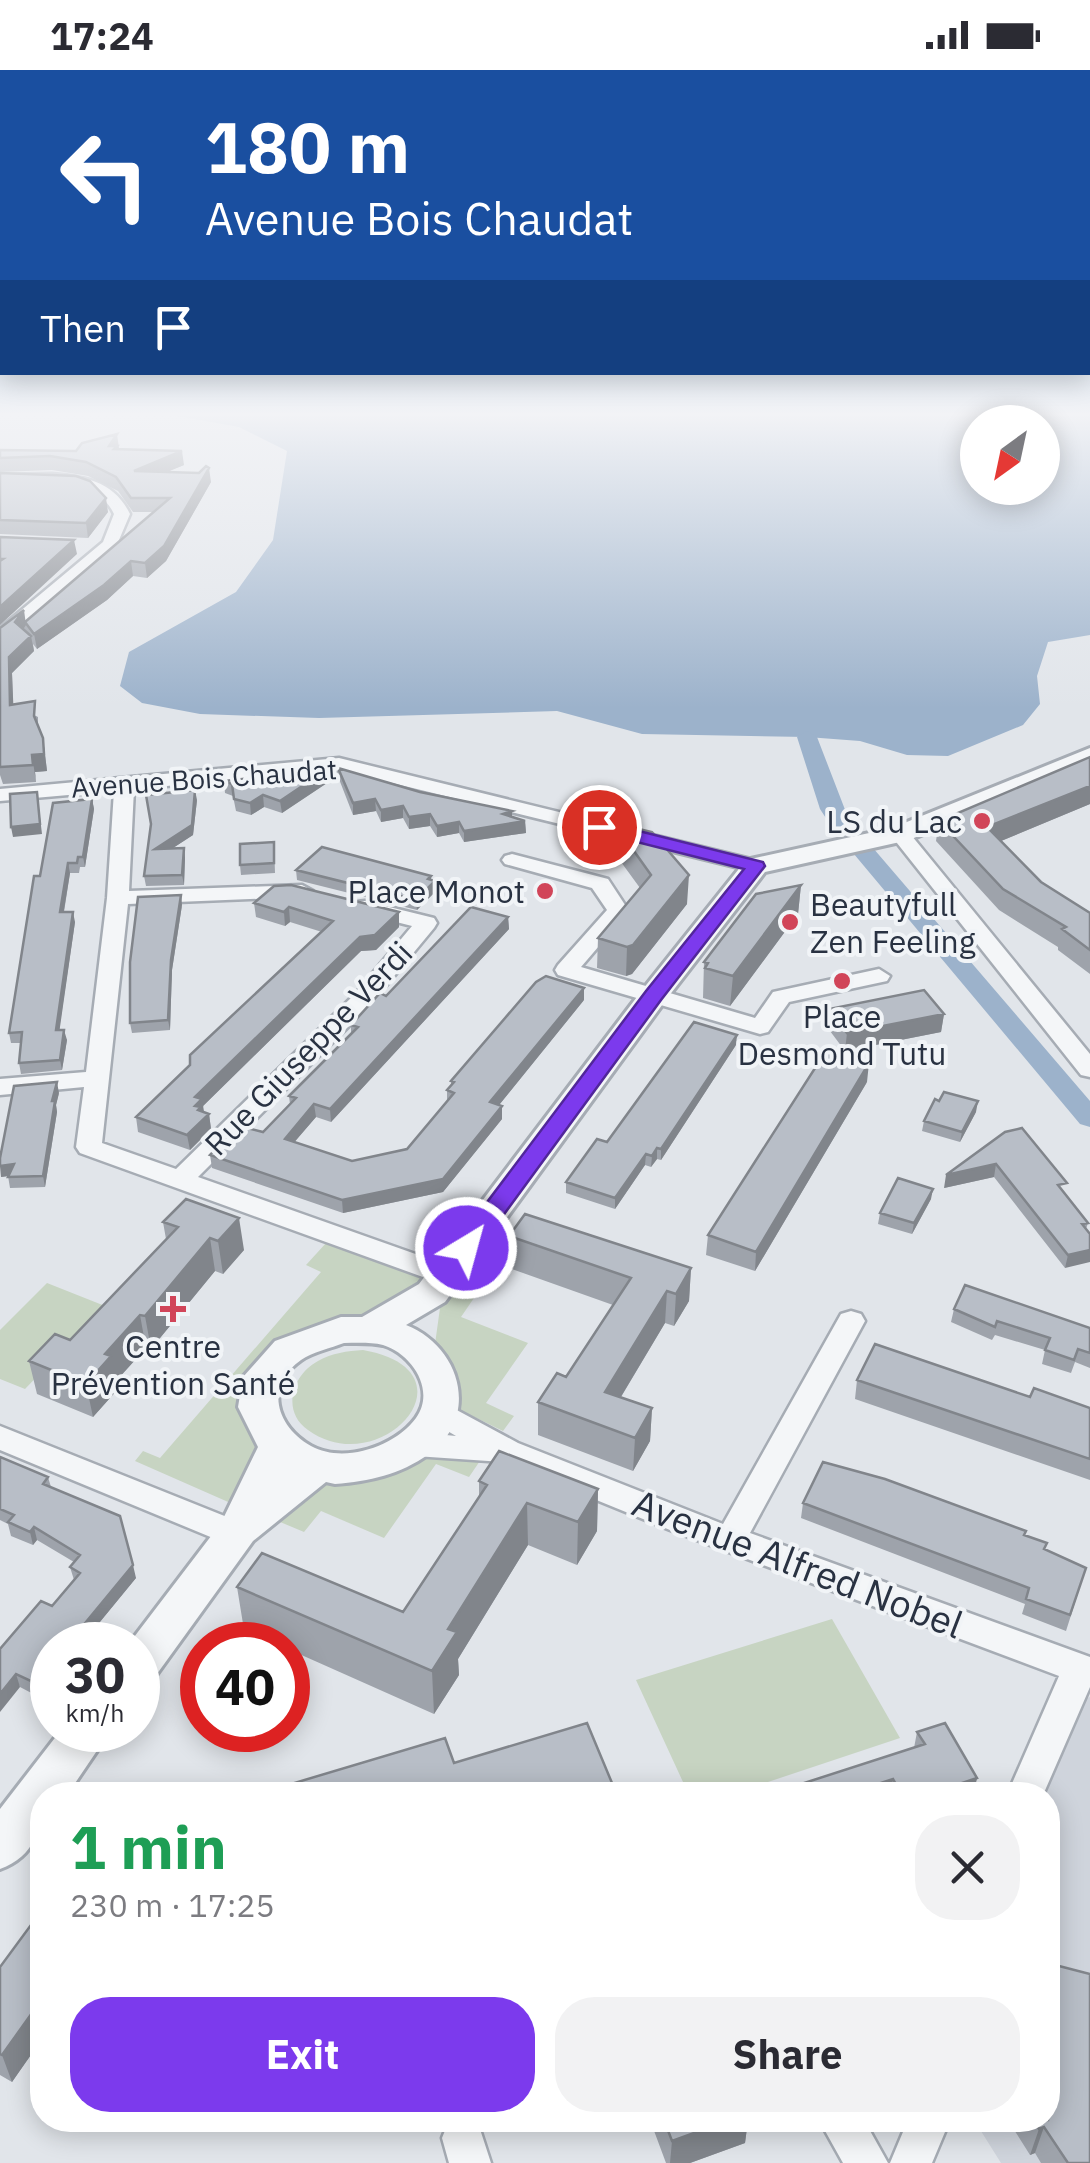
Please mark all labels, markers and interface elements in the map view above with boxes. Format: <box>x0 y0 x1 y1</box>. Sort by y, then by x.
text: 17:24 <box>50 11 154 60</box>
text: 180 m <box>205 101 410 192</box>
icon: left <box>40 110 170 240</box>
text: Avenue Bois Chaudat <box>205 189 633 247</box>
icon: arrive <box>146 300 201 355</box>
text: Then <box>40 303 126 352</box>
north arrow <box>960 405 1060 505</box>
map controls <box>960 405 1060 505</box>
street label: Avenue Bois Chaudat <box>70 750 338 806</box>
pin <box>557 785 642 870</box>
icon: arrive <box>572 800 627 855</box>
place label: LS du Lac <box>826 800 962 842</box>
marker: LS du Lac <box>971 810 993 832</box>
place label: Place Monot <box>348 870 525 912</box>
marker: Place Monot <box>534 880 556 902</box>
place label: Beautyfull Zen Feeling <box>810 883 976 962</box>
marker: Beautyfull Zen Feeling <box>779 911 801 933</box>
street label: Rue Giuseppe Verdi <box>195 932 421 1164</box>
marker: Place Desmond Tutu <box>831 970 853 992</box>
place label: Place Desmond Tutu <box>737 995 947 1074</box>
position arrow <box>414 1196 518 1300</box>
marker: Centre Prévention Santé <box>160 1296 186 1322</box>
place label: Centre Prévention Santé <box>51 1325 295 1404</box>
street label: Avenue Alfred Nobel <box>626 1477 970 1649</box>
speed limit sign: 40 <box>180 1622 310 1752</box>
text: 30 <box>65 1642 125 1707</box>
text: km/h <box>66 1696 124 1729</box>
text: 1 min <box>70 1807 227 1886</box>
button: close <box>915 1815 1020 1920</box>
text: 230 m · 17:25 <box>70 1884 275 1926</box>
button: Exit <box>70 1997 535 2112</box>
button: Share <box>555 1997 1020 2112</box>

